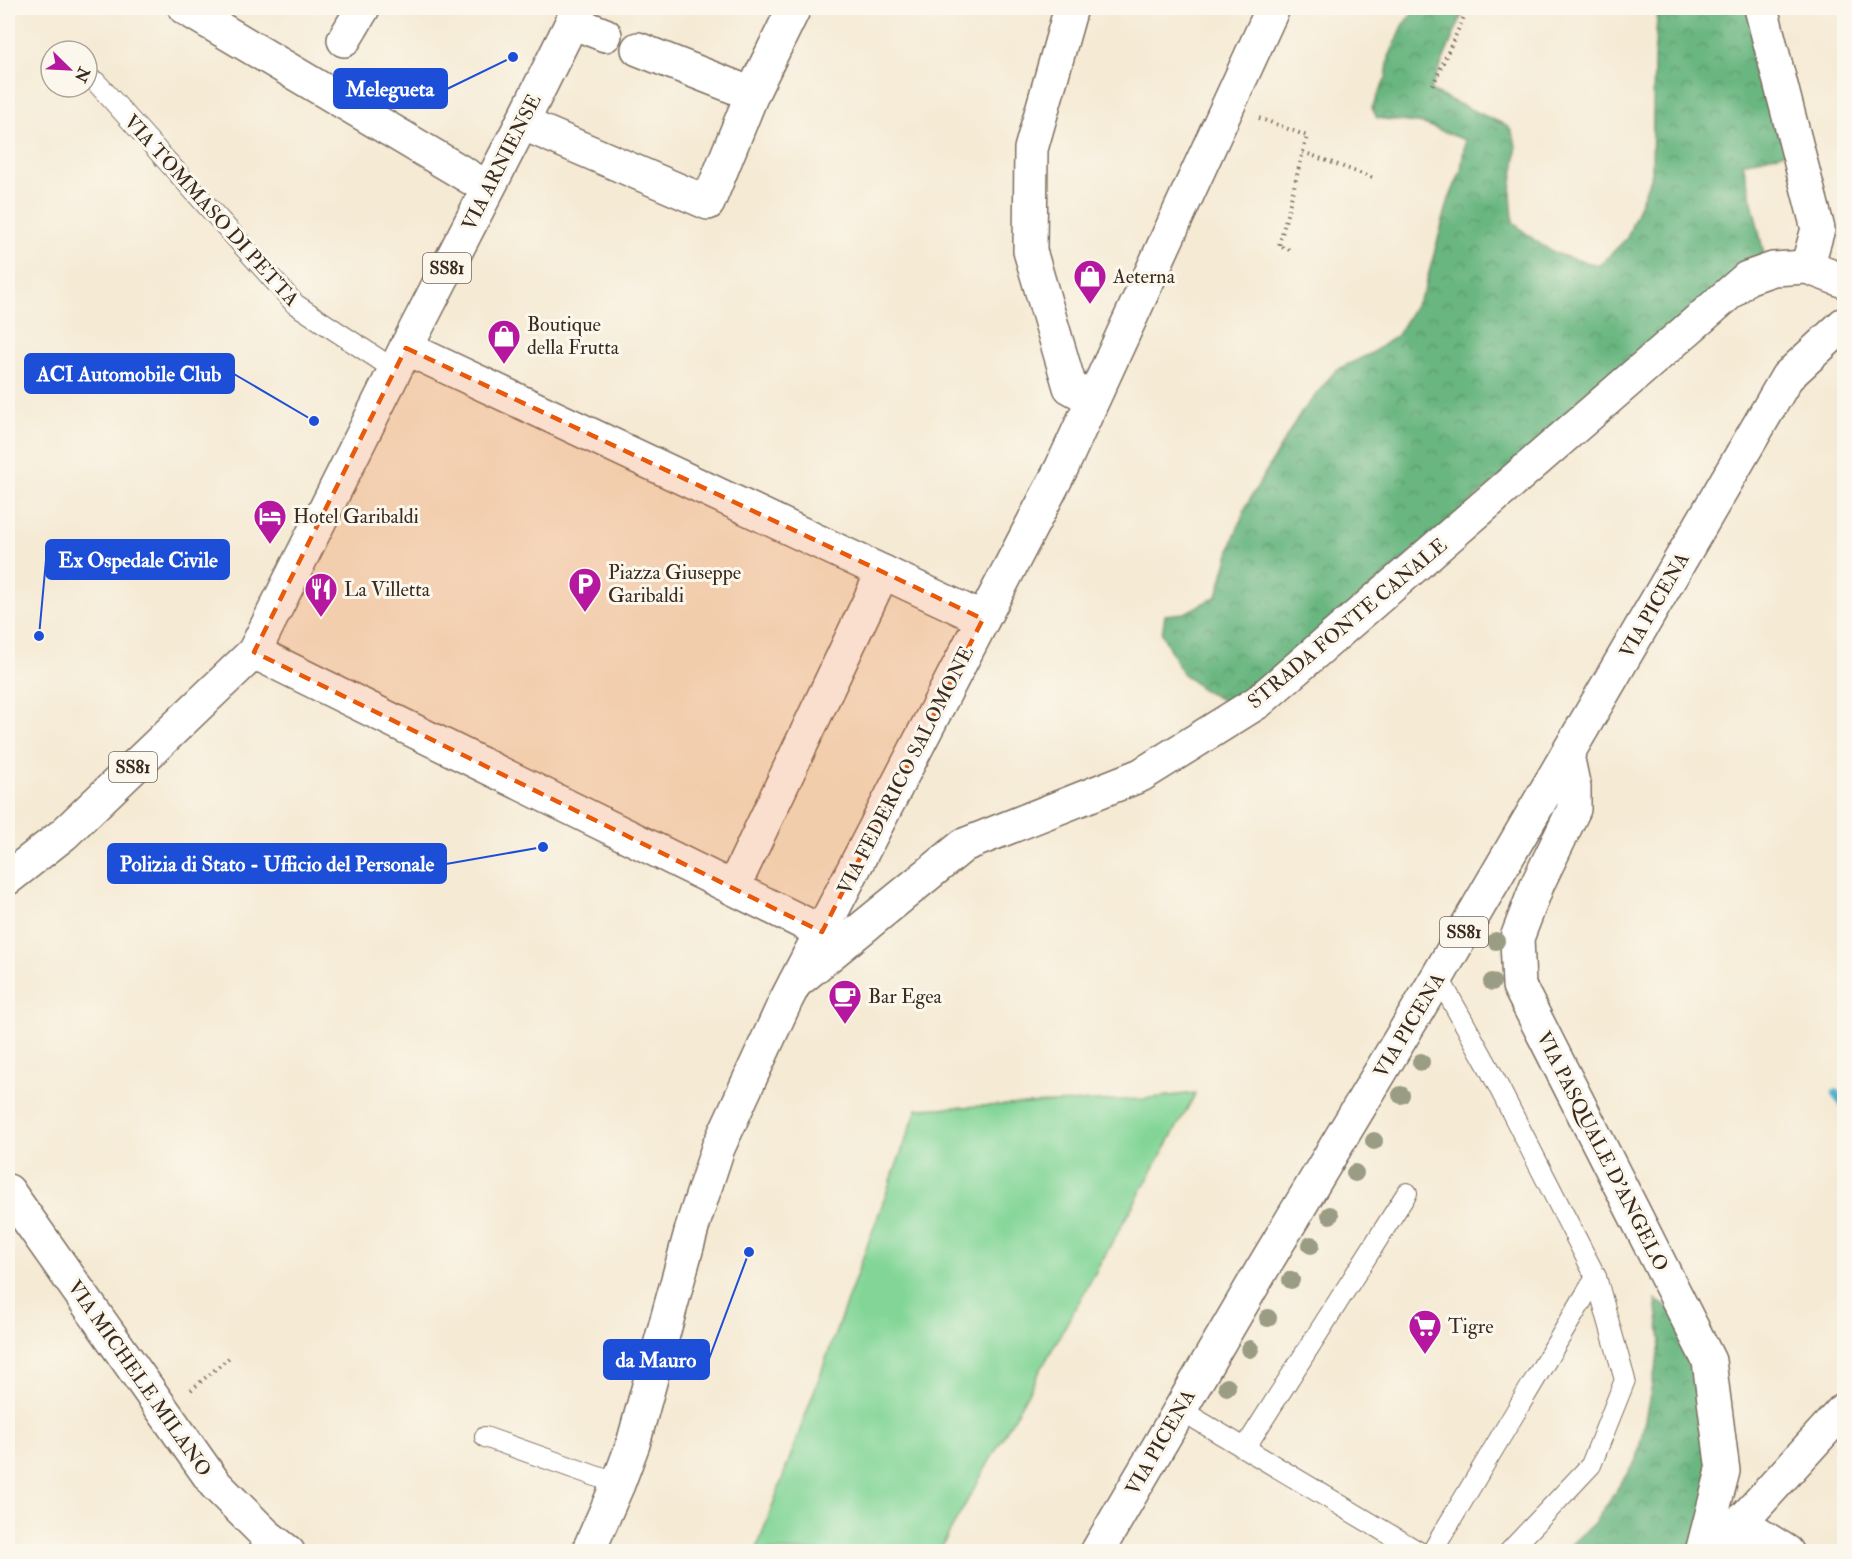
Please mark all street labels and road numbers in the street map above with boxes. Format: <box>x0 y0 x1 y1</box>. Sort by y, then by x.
street label: VIA ARNIENSE <box>456 90 547 235</box>
street label: VIA TOMMASO DI PETTA <box>119 109 305 312</box>
road number: SS81 <box>423 253 471 283</box>
street label: STRADA FONTE CANALE <box>1243 533 1452 714</box>
street label: VIA PICENA <box>1614 548 1695 663</box>
street label: VIA FEDERICO SALOMONE <box>832 642 979 899</box>
road number: SS81 <box>109 752 157 782</box>
road number: SS81 <box>1440 917 1488 947</box>
street label: VIA PICENA <box>1368 968 1451 1082</box>
street label: VIA PASQUALE D'ANGELO <box>1531 1027 1674 1275</box>
street label: VIA MICHELE MILANO <box>62 1275 217 1481</box>
street label: VIA PICENA <box>1120 1385 1201 1500</box>

